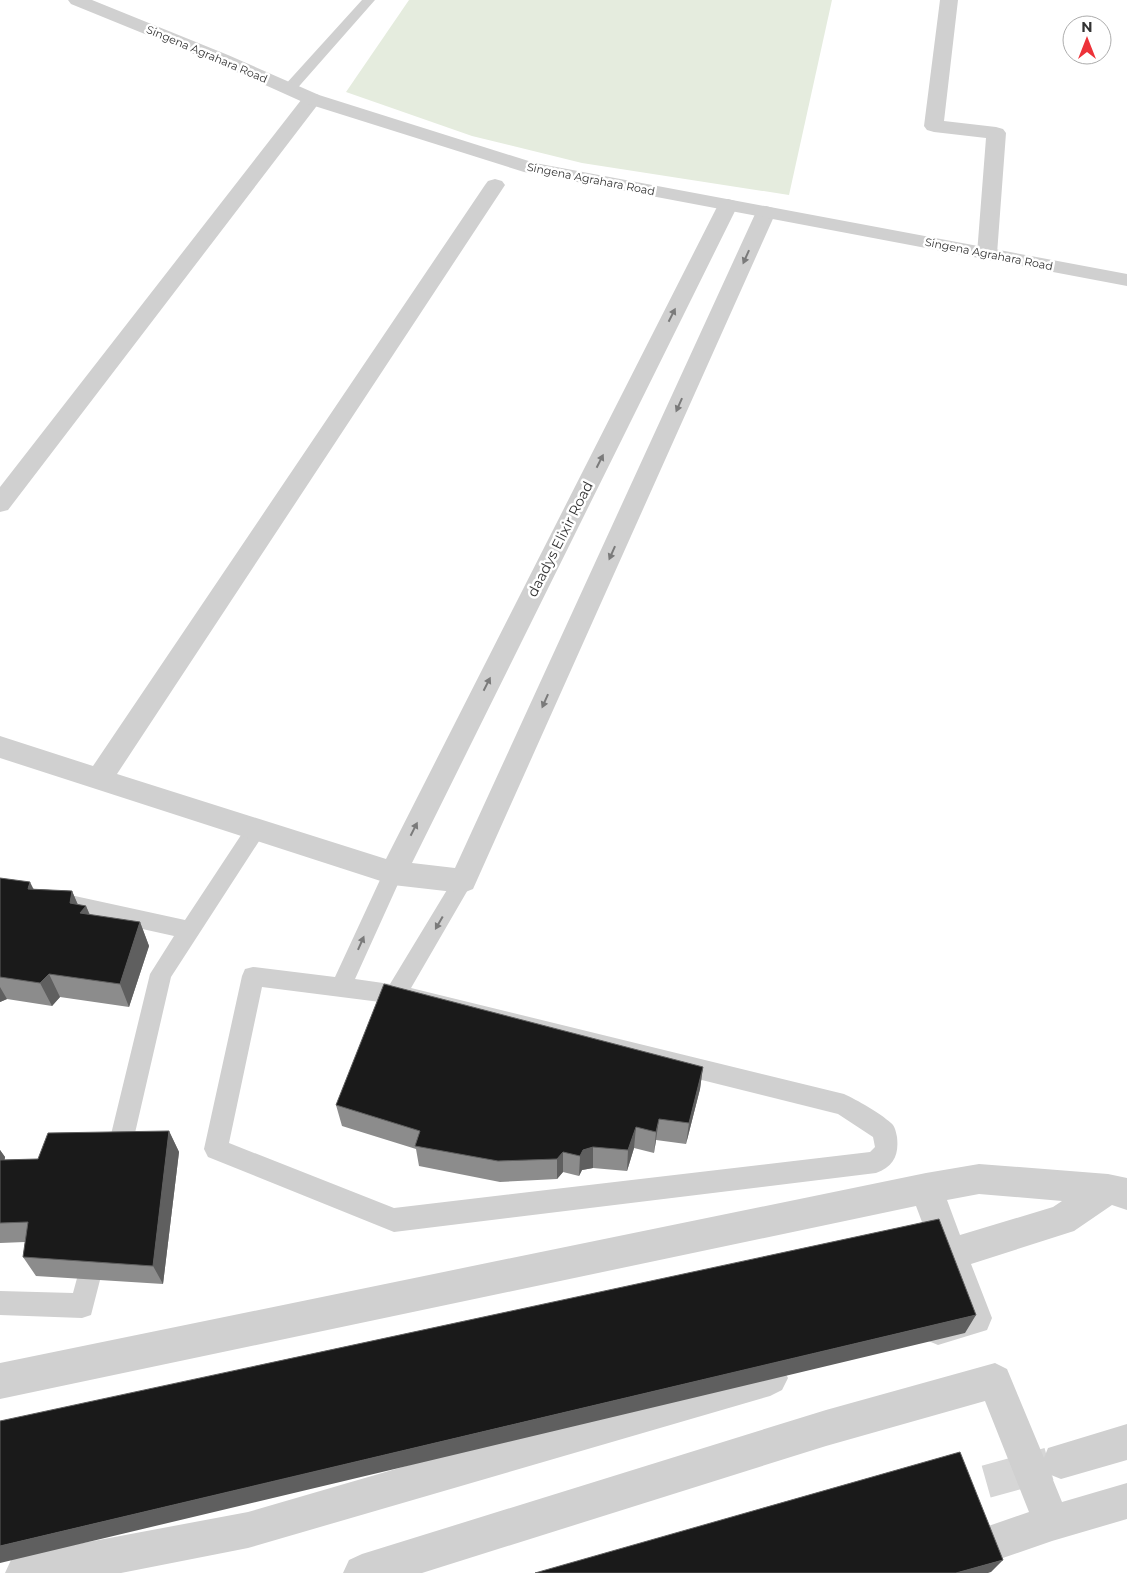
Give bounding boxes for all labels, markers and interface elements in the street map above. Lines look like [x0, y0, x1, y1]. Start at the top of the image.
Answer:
north arrow [1062, 15, 1112, 65]
text: N [1081, 18, 1093, 36]
street label: Singena Agrahara Road [144, 22, 270, 86]
street label: Singena Agrahara Road [526, 160, 656, 198]
street label: Singena Agrahara Road [924, 235, 1054, 273]
one-way arrow [741, 250, 749, 264]
one-way arrow [668, 308, 677, 323]
one-way arrow [674, 398, 682, 412]
one-way arrow [596, 454, 604, 468]
street label: daadys Elixir Road [523, 478, 597, 600]
one-way arrow [607, 546, 615, 560]
one-way arrow [483, 677, 491, 691]
one-way arrow [540, 694, 548, 708]
one-way arrow [410, 822, 419, 837]
one-way arrow [434, 916, 443, 929]
one-way arrow [358, 936, 366, 950]

